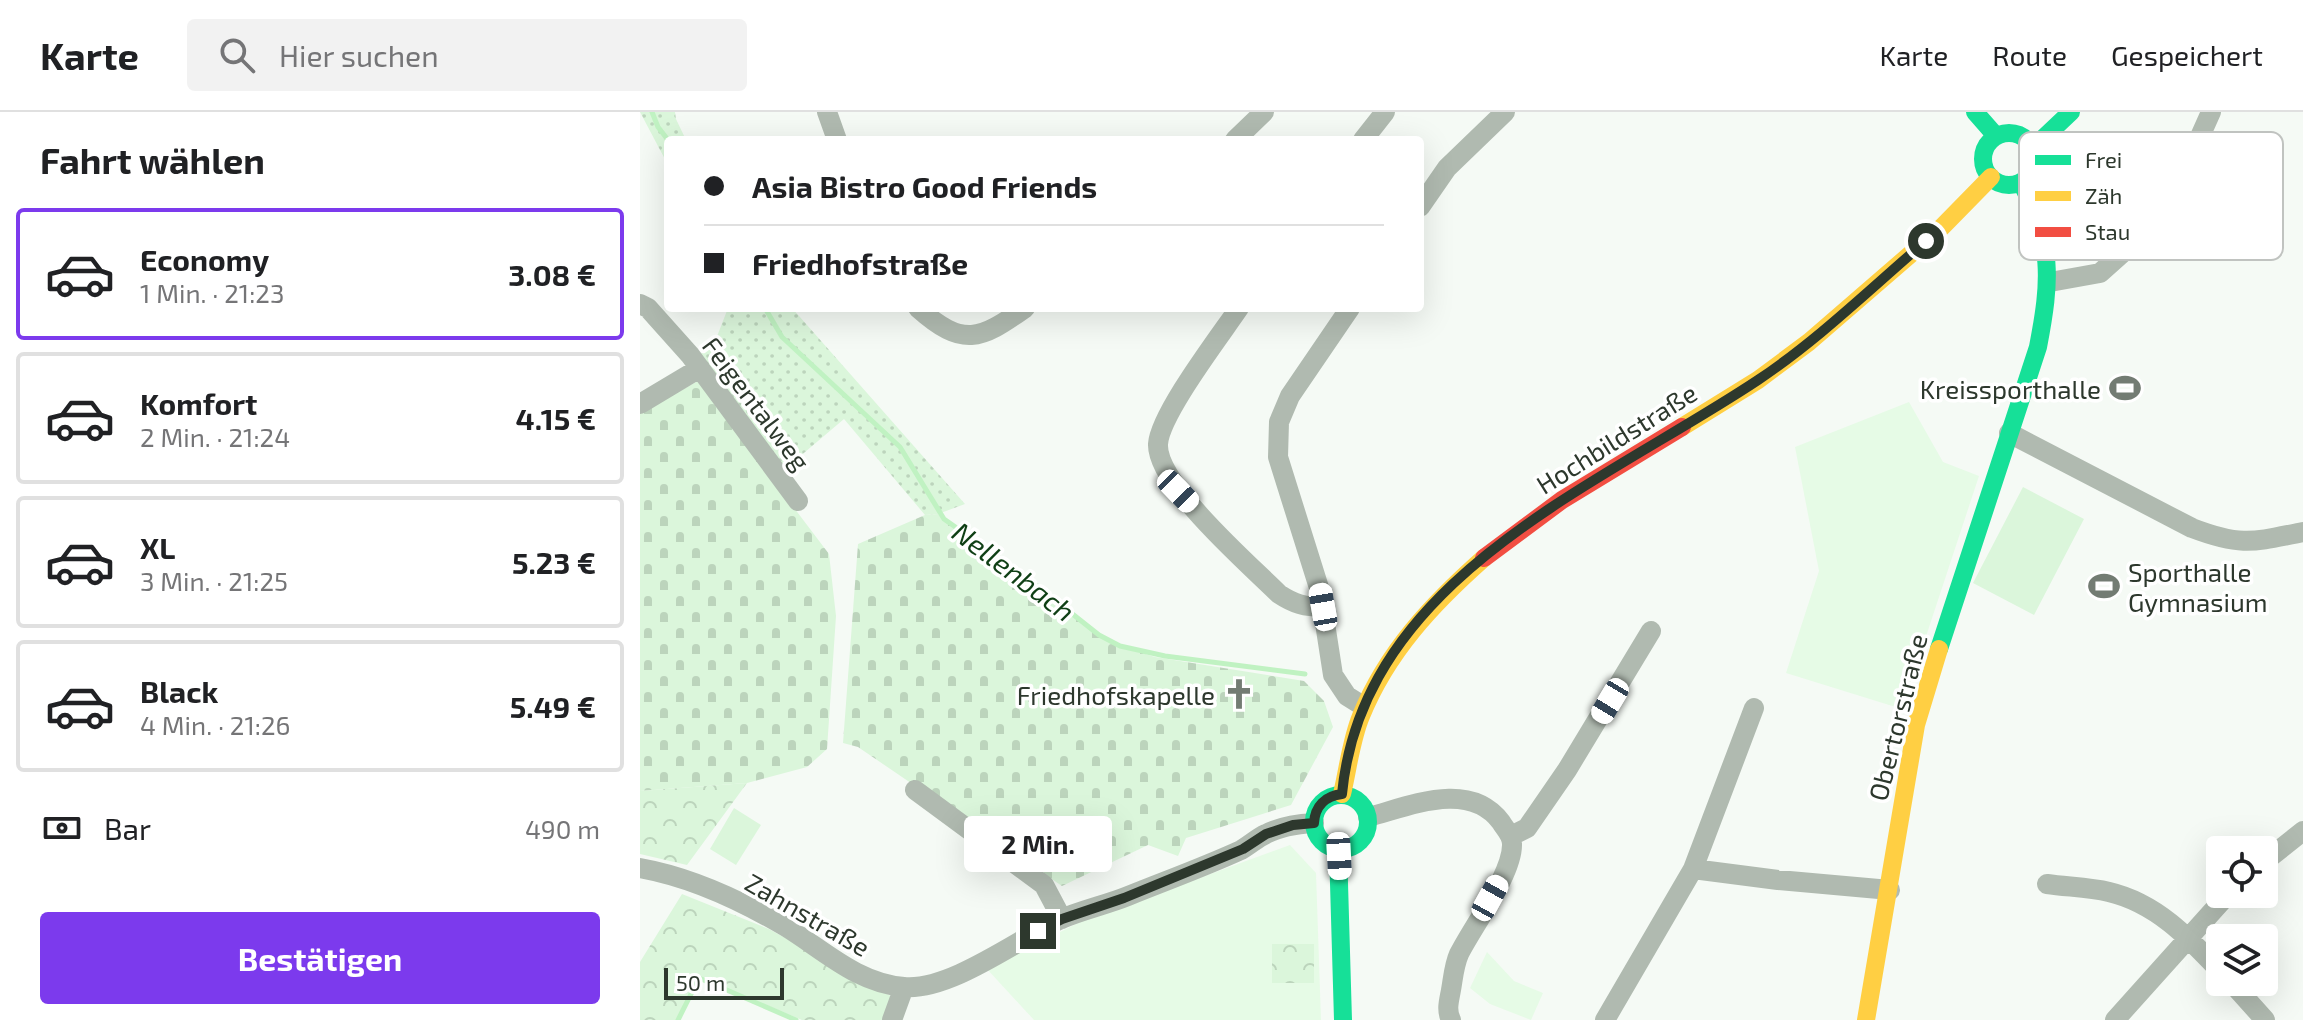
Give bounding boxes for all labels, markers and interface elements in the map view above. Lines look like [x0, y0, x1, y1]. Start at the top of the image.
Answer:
search box [187, 19, 747, 91]
text: Karte [40, 32, 139, 78]
icon: search [215, 33, 259, 77]
text: Hier suchen [279, 37, 439, 73]
text: Karte [1879, 38, 1948, 72]
text: Route [1992, 38, 2067, 72]
text: Gespeichert [2111, 38, 2263, 72]
legend [2019, 132, 2283, 260]
text: Fahrt wählen [40, 138, 265, 181]
text: Frei [2085, 146, 2122, 172]
text: Asia Bistro Good Friends [752, 168, 1097, 204]
text: Zäh [2085, 182, 2122, 208]
text: Stau [2085, 218, 2130, 244]
route start [1908, 223, 1944, 259]
icon: car [44, 238, 116, 310]
text: Economy [140, 241, 269, 277]
text: Friedhofstraße [752, 245, 968, 281]
text: 3.08 € [508, 256, 596, 292]
text: 1 Min. · 21:23 [140, 277, 284, 308]
street label: Feigentalweg [697, 330, 817, 476]
sports icon: Kreissporthalle [2108, 371, 2142, 405]
place label: Kreissporthalle [1920, 373, 2101, 404]
street label: Hochbildstraße [1530, 376, 1702, 500]
icon: car [44, 382, 116, 454]
text: Komfort [140, 385, 257, 421]
text: 4.15 € [516, 400, 596, 436]
text: 2 Min. · 21:24 [140, 421, 290, 452]
car [1153, 465, 1203, 517]
water label: Nellenbach [946, 514, 1082, 628]
icon: car [44, 526, 116, 598]
text: XL [140, 529, 175, 565]
text: 5.23 € [512, 544, 596, 580]
place label: Sporthalle Gymnasium [2128, 556, 2268, 617]
text: 3 Min. · 21:25 [140, 565, 288, 596]
sports icon: Sporthalle Gymnasium [2087, 569, 2121, 603]
car [1307, 581, 1339, 633]
street label: Obertorstraße [1861, 630, 1933, 804]
icon: car [44, 670, 116, 742]
text: Black [140, 673, 218, 709]
car [1587, 674, 1633, 728]
church icon: Friedhofskapelle [1222, 677, 1256, 711]
place label: Friedhofskapelle [1017, 679, 1215, 710]
text: 5.49 € [510, 688, 596, 724]
text: 4 Min. · 21:26 [140, 709, 290, 740]
icon: cash [40, 806, 84, 850]
text: Bar [104, 810, 151, 846]
text: 490 m [525, 813, 600, 844]
callout: 2 Min. [964, 815, 1112, 871]
text: 2 Min. [1001, 828, 1075, 859]
car [1326, 831, 1352, 881]
map controls [2206, 836, 2278, 996]
button: locate [2206, 836, 2278, 908]
street label: Zahnstraße [740, 866, 876, 962]
car [1468, 871, 1512, 925]
button: Bestätigen [40, 912, 600, 1004]
route end [1020, 913, 1056, 949]
button: layers [2206, 924, 2278, 996]
scale bar [664, 964, 784, 1000]
text: 50 m [676, 969, 725, 995]

